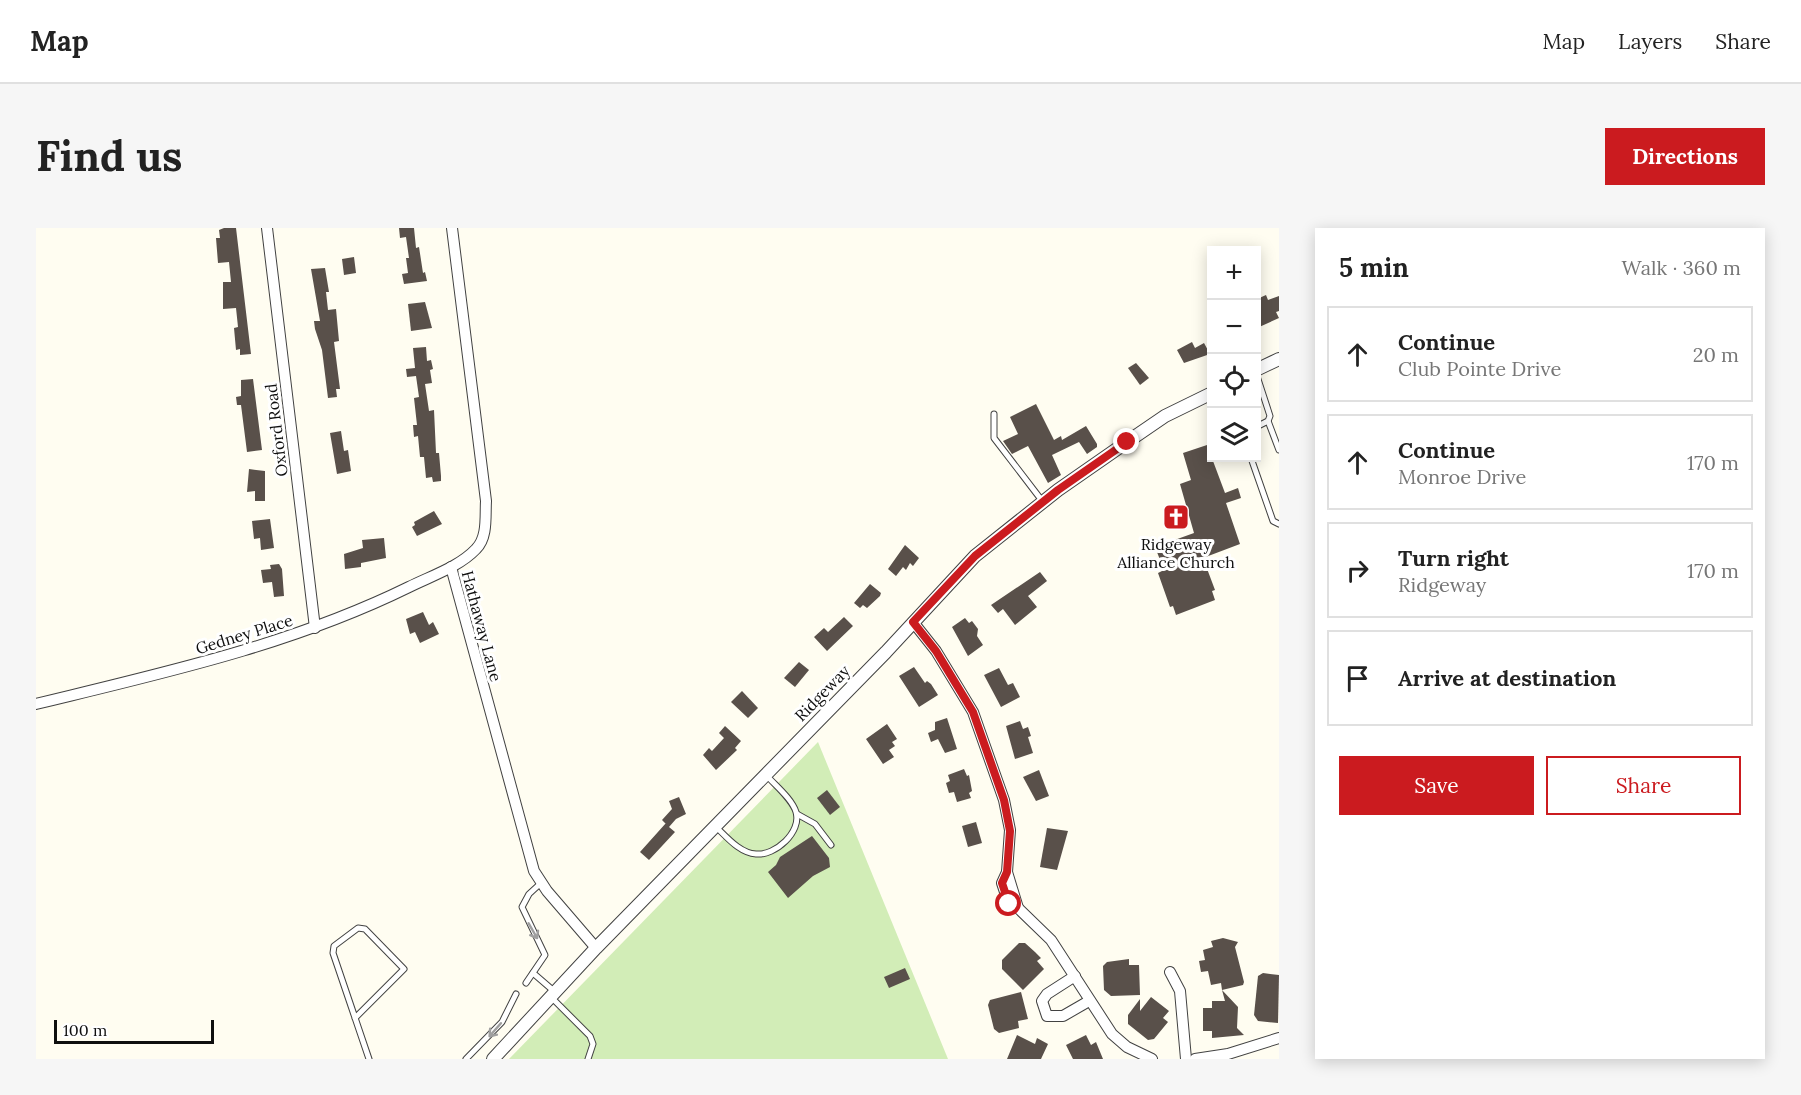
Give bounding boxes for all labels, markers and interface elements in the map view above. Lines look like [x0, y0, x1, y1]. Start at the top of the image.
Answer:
text: Map [30, 23, 89, 59]
text: Map [1542, 28, 1585, 55]
text: Layers [1618, 28, 1682, 55]
text: Share [1715, 28, 1771, 55]
button: Directions [1605, 128, 1765, 185]
text: Find us [36, 129, 182, 183]
map controls [1207, 246, 1261, 462]
button: + [1207, 246, 1261, 300]
text: 5 min [1339, 251, 1409, 284]
text: Walk · 360 m [1622, 255, 1741, 280]
button: − [1207, 300, 1261, 354]
text: Continue [1398, 328, 1495, 356]
icon: ahead [1341, 338, 1374, 371]
text: 20 m [1693, 342, 1739, 367]
button: locate [1207, 354, 1261, 408]
text: Club Pointe Drive [1398, 356, 1561, 381]
street label: Oxford Road [260, 382, 292, 478]
button: layers [1207, 408, 1261, 462]
route end [1113, 428, 1139, 454]
text: Continue [1398, 436, 1495, 464]
icon: ahead [1341, 446, 1374, 479]
text: 170 m [1687, 450, 1739, 475]
text: Monroe Drive [1398, 464, 1526, 489]
church icon: Ridgeway Alliance Church [1161, 502, 1191, 532]
place label: Ridgeway Alliance Church [1116, 534, 1235, 572]
text: Turn right [1398, 544, 1509, 572]
icon: right [1341, 554, 1374, 587]
text: 170 m [1687, 558, 1739, 583]
street label: Hathaway Lane [458, 568, 506, 684]
text: Ridgeway [1398, 572, 1486, 597]
street label: Gedney Place [193, 610, 295, 658]
street label: Ridgeway [790, 660, 854, 725]
icon: arrive [1341, 662, 1374, 695]
text: Arrive at destination [1398, 664, 1616, 692]
button: Save [1339, 756, 1534, 815]
button: Share [1546, 756, 1741, 815]
route start [995, 890, 1021, 916]
one-way arrow [527, 922, 539, 939]
scale bar [54, 1017, 214, 1044]
text: 100 m [63, 1020, 107, 1040]
one-way arrow [488, 1022, 502, 1037]

